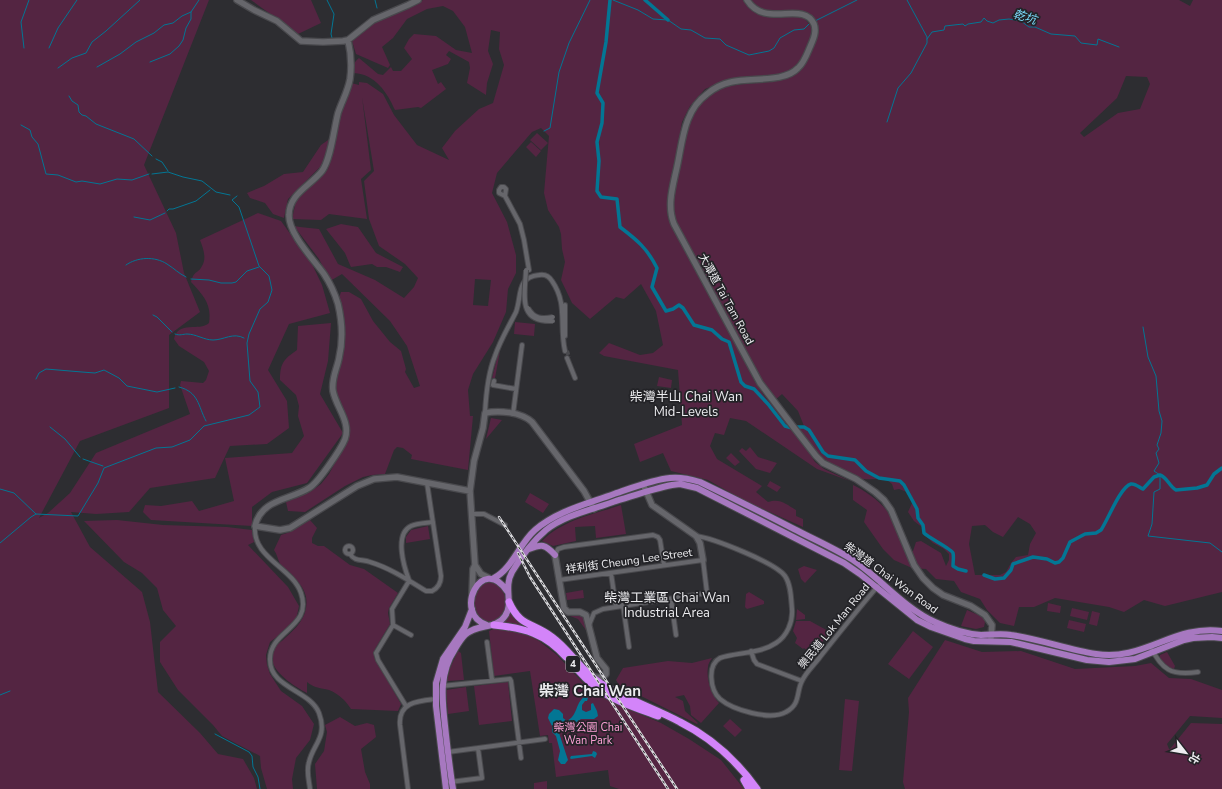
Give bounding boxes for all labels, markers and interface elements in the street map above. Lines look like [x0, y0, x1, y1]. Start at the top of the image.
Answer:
water label: 乾坑 [1011, 6, 1041, 29]
street label: 大潭道 Tai Tam Road [695, 251, 757, 347]
district label: 柴灣半山 Chai Wan Mid-Levels [630, 388, 742, 421]
street label: 柴灣道 Chai Wan Road [841, 539, 941, 617]
street label: 祥利街 Cheung Lee Street [565, 545, 693, 577]
street label: 樂民道 Lok Man Road [795, 580, 873, 672]
district label: 柴灣工業區 Chai Wan Industrial Area [604, 589, 730, 622]
road number: 4 [566, 656, 580, 672]
district label: 柴灣 Chai Wan [539, 681, 641, 701]
park label: 柴灣公園 Chai Wan Park [554, 720, 622, 748]
north arrow [1166, 733, 1206, 773]
text: 北 [1185, 749, 1203, 766]

